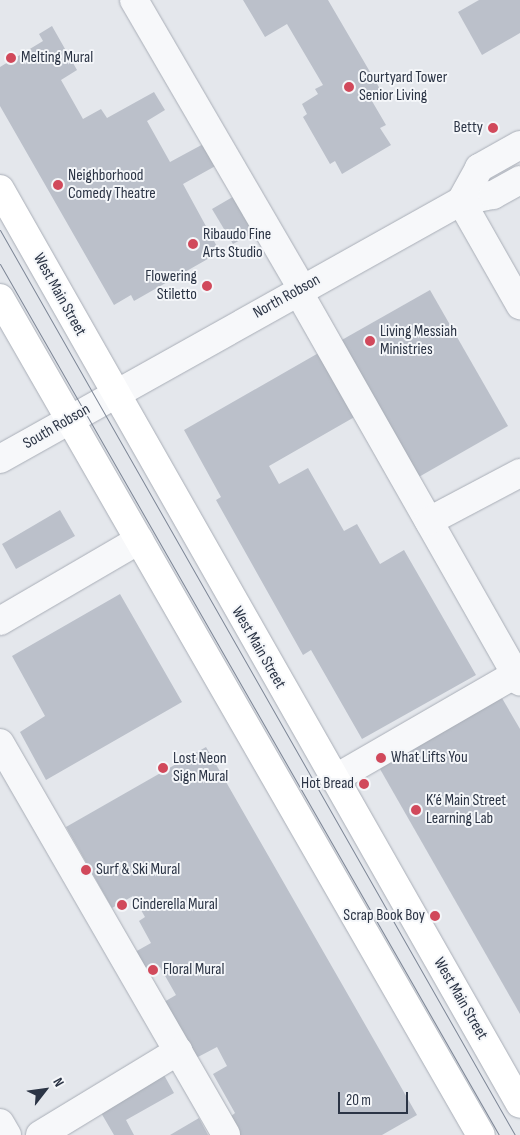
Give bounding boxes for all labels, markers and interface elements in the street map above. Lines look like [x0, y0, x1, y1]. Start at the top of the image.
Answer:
place label: Melting Mural [21, 48, 93, 68]
marker: Melting Mural [5, 52, 17, 64]
place label: Courtyard Tower Senior Living [359, 68, 447, 106]
marker: Courtyard Tower Senior Living [343, 81, 355, 93]
place label: Betty [454, 118, 483, 138]
marker: Betty [487, 122, 499, 134]
place label: Neighborhood Comedy Theatre [68, 166, 156, 204]
marker: Neighborhood Comedy Theatre [52, 179, 64, 191]
place label: Ribaudo Fine Arts Studio [203, 225, 271, 263]
marker: Ribaudo Fine Arts Studio [187, 238, 199, 250]
street label: West Main Street [28, 250, 90, 340]
place label: Flowering Stiletto [145, 267, 197, 305]
street label: North Robson [250, 271, 324, 323]
marker: Flowering Stiletto [201, 280, 213, 292]
place label: Living Messiah Ministries [380, 322, 457, 360]
marker: Living Messiah Ministries [364, 335, 376, 347]
street label: South Robson [20, 400, 94, 454]
street label: West Main Street [227, 604, 289, 692]
place label: What Lifts You [391, 748, 468, 768]
place label: Lost Neon Sign Mural [173, 749, 228, 787]
marker: What Lifts You [375, 752, 387, 764]
marker: Lost Neon Sign Mural [157, 762, 169, 774]
place label: Hot Bread [301, 774, 354, 794]
marker: Hot Bread [358, 778, 370, 790]
place label: K’é Main Street Learning Lab [426, 791, 506, 829]
marker: K’é Main Street Learning Lab [410, 804, 422, 816]
place label: Surf & Ski Mural [96, 860, 180, 880]
marker: Surf & Ski Mural [80, 864, 92, 876]
place label: Cinderella Mural [132, 895, 218, 915]
marker: Cinderella Mural [116, 899, 128, 911]
place label: Scrap Book Boy [343, 906, 425, 926]
marker: Scrap Book Boy [429, 910, 441, 922]
street label: West Main Street [429, 955, 491, 1043]
place label: Floral Mural [163, 960, 224, 980]
marker: Floral Mural [147, 964, 159, 976]
north arrow [20, 1065, 70, 1115]
text: N [49, 1075, 68, 1090]
scale bar [340, 1082, 410, 1114]
text: 20 m [346, 1091, 371, 1110]

